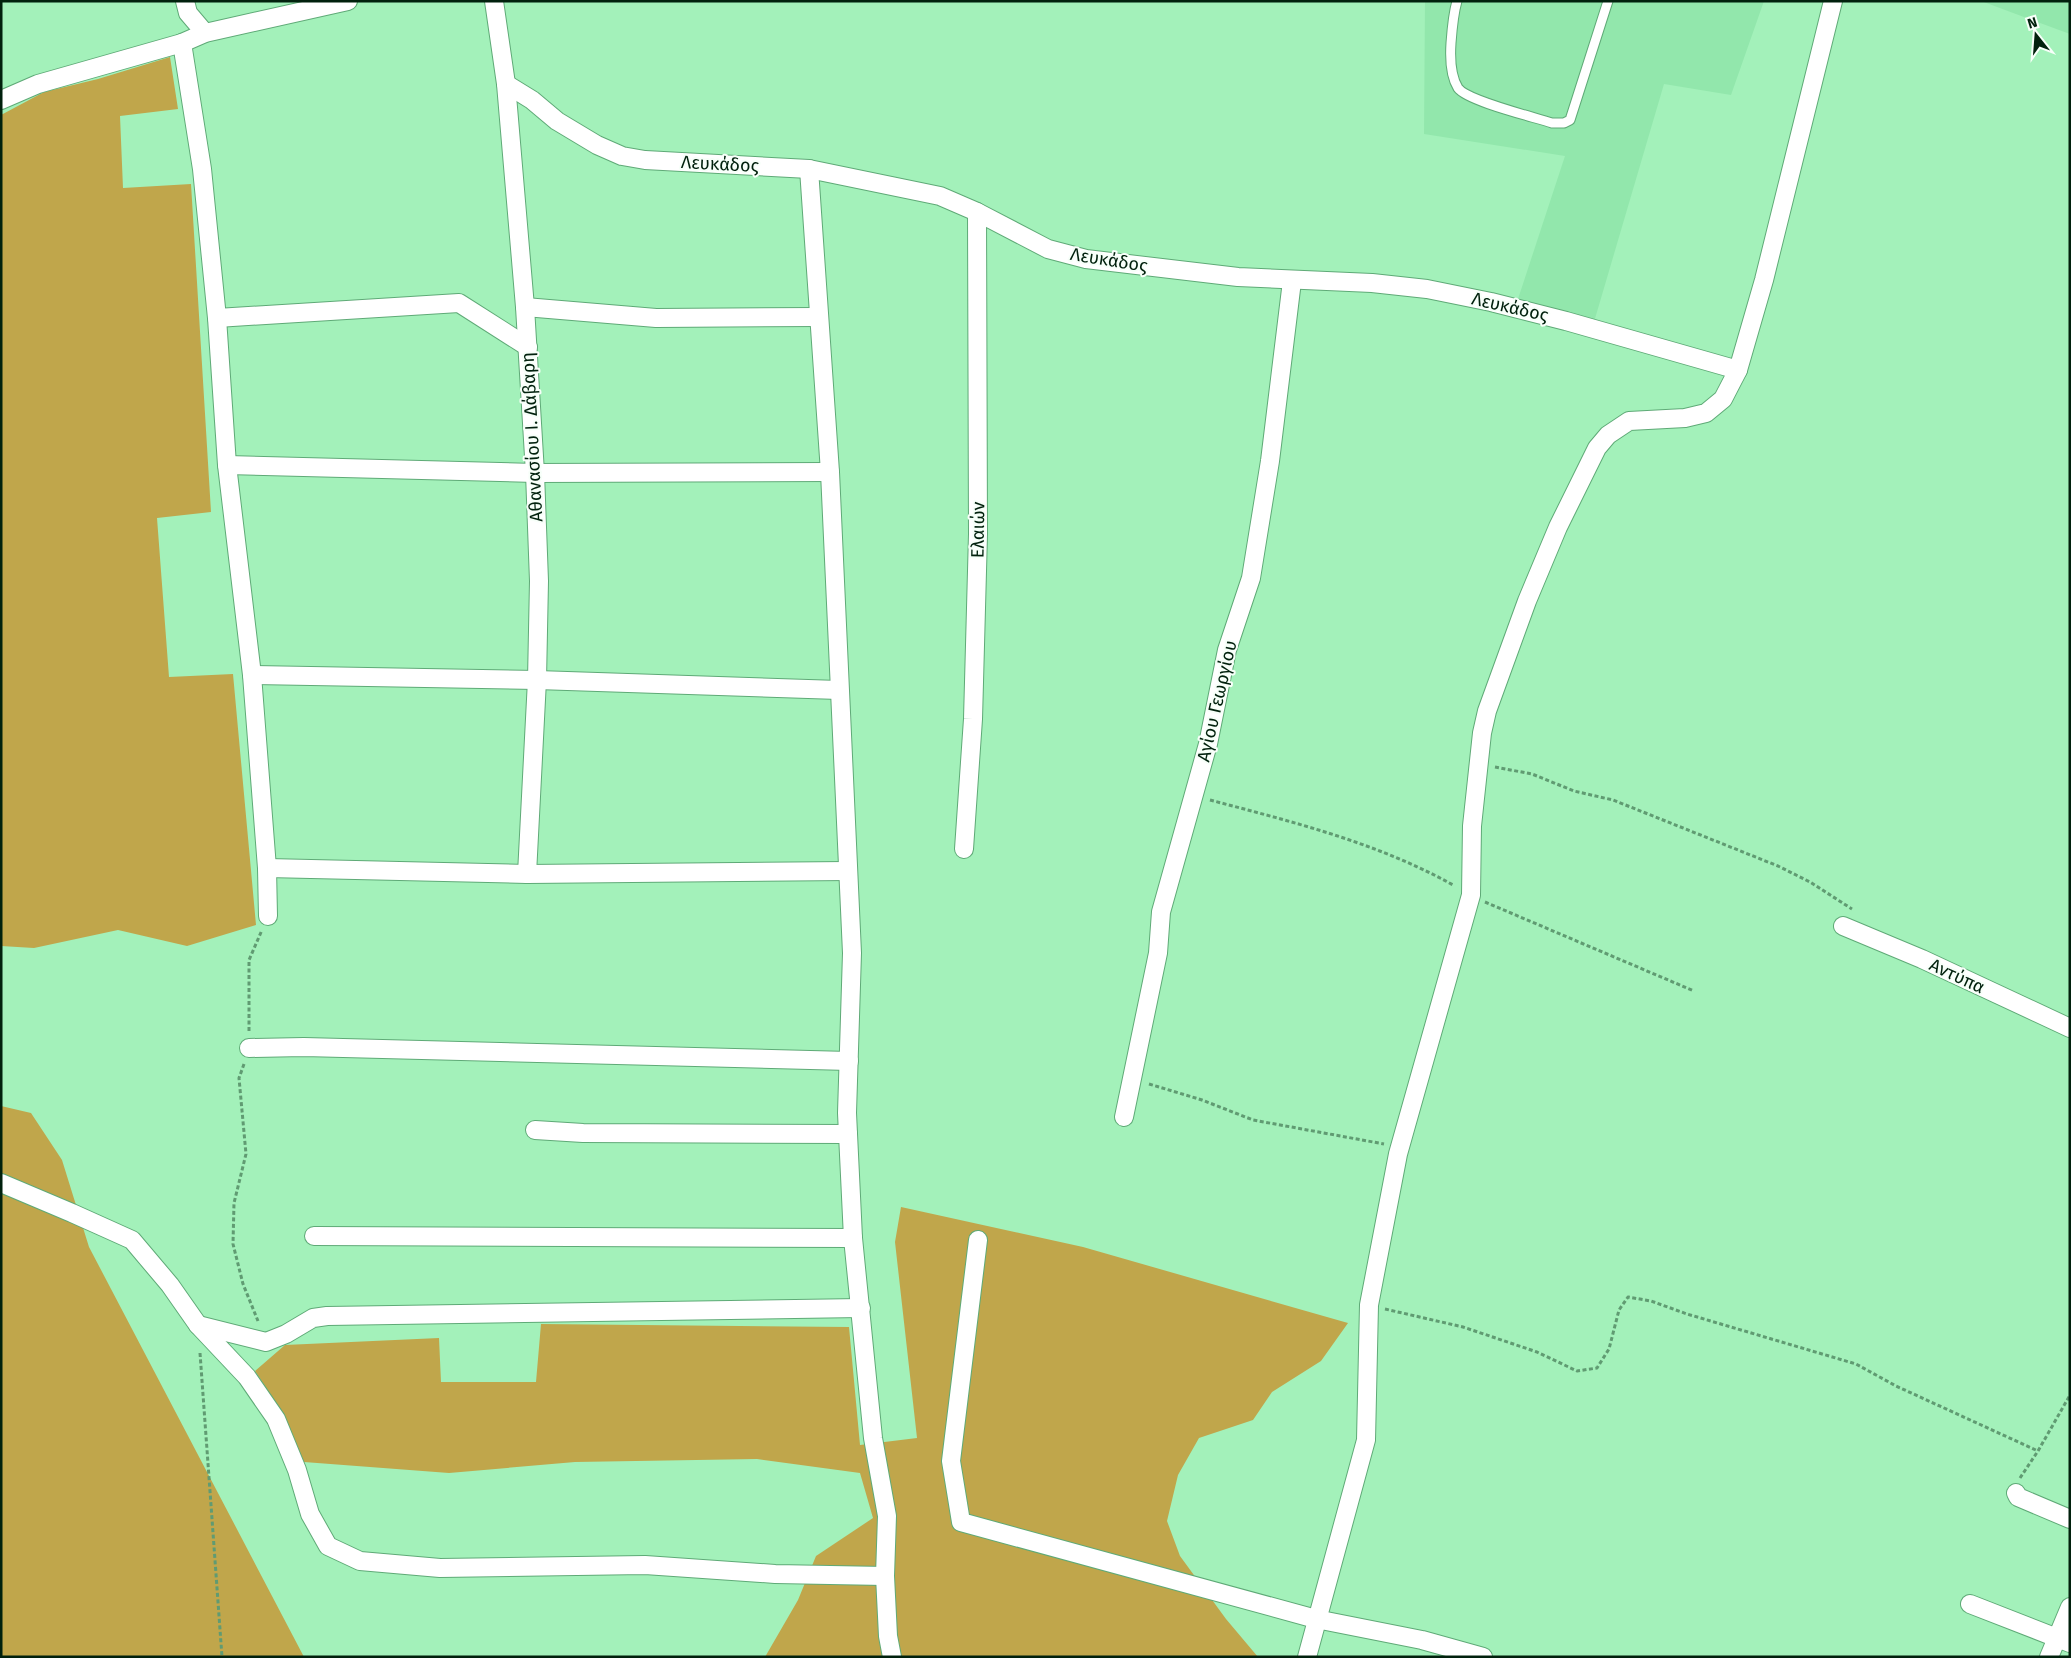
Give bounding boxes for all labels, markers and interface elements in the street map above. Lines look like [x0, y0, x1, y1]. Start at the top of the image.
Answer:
north arrow [2011, 10, 2061, 60]
text: N [2025, 14, 2039, 33]
street label: Λευκάδος [680, 151, 760, 177]
street label: Λευκάδος [1069, 243, 1150, 277]
street label: Λευκάδος [1470, 288, 1551, 327]
street label: Αθανασίου Ι. Δάβαρη [517, 352, 547, 522]
street label: Ελαιών [967, 501, 989, 558]
street label: Αγίου Γεωργίου [1192, 638, 1242, 764]
street label: Αντύπα [1926, 954, 1988, 998]

